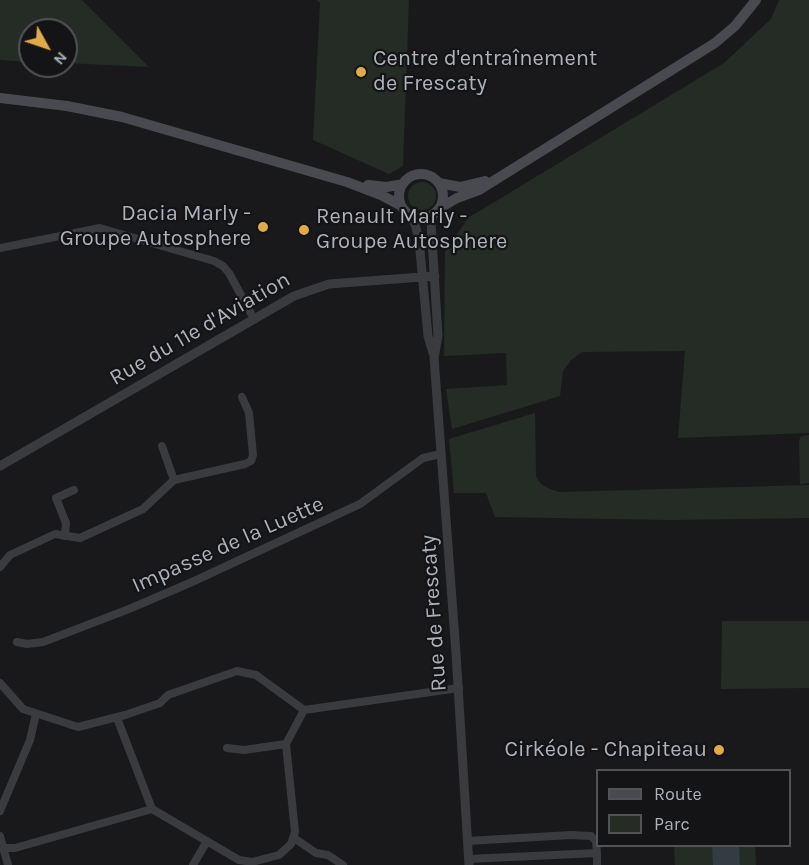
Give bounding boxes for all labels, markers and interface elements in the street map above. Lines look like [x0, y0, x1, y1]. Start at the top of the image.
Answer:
north arrow [18, 18, 78, 78]
place label: Centre d'entraînement de Frescaty [373, 46, 597, 98]
text: N [50, 48, 72, 69]
marker: Centre d'entraînement de Frescaty [354, 65, 368, 79]
place label: Dacia Marly - Groupe Autosphere [60, 201, 251, 252]
place label: Renault Marly - Groupe Autosphere [316, 204, 507, 255]
marker: Dacia Marly - Groupe Autosphere [256, 220, 270, 234]
marker: Renault Marly - Groupe Autosphere [297, 223, 311, 237]
street label: Rue du 11e d'Aviation [105, 267, 295, 391]
street label: Impasse de la Luette [128, 491, 328, 599]
street label: Rue de Frescaty [415, 534, 453, 692]
place label: Cirkéole - Chapiteau [504, 737, 707, 763]
marker: Cirkéole - Chapiteau [712, 743, 726, 757]
legend [596, 769, 791, 847]
text: Route [654, 783, 702, 805]
text: Parc [654, 813, 690, 835]

